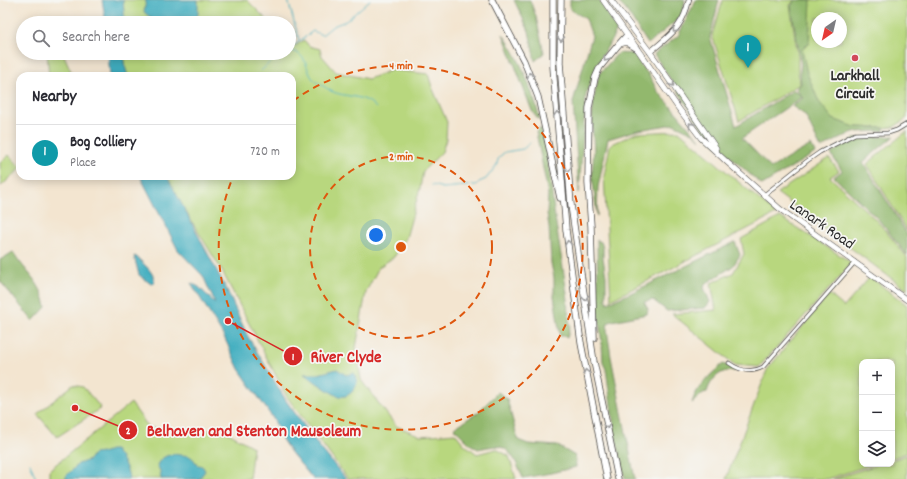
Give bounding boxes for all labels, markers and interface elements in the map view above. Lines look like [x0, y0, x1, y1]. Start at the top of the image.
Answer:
north arrow [811, 12, 847, 48]
search box [16, 16, 296, 60]
one-way arrow [672, 25, 679, 33]
icon: search [30, 27, 52, 49]
text: Search here [62, 27, 130, 49]
pin: 1 [735, 35, 761, 68]
one-way arrow [557, 36, 565, 42]
marker: Larkhall Circuit [850, 53, 860, 63]
one-way arrow [604, 55, 611, 62]
text: 4 min [389, 58, 413, 75]
place label: Larkhall Circuit [831, 65, 880, 106]
one-way arrow [526, 72, 534, 79]
one-way arrow [667, 80, 674, 87]
text: Nearby [32, 86, 76, 110]
one-way arrow [553, 111, 562, 117]
one-way arrow [689, 122, 696, 129]
text: Bog Colliery [70, 132, 136, 154]
text: 1 [44, 143, 46, 162]
text: 720 m [250, 143, 280, 162]
text: 2 min [389, 149, 413, 166]
text: Place [70, 154, 96, 173]
one-way arrow [564, 166, 573, 172]
street label: Lanark Road [784, 194, 859, 256]
your location [366, 225, 386, 245]
centre of rings [394, 240, 408, 254]
one-way arrow [564, 240, 573, 246]
one-way arrow [580, 295, 589, 301]
callout: River Clyde [283, 341, 390, 370]
text: River Clyde [311, 347, 382, 371]
text: 1 [292, 349, 295, 366]
map controls [859, 359, 895, 467]
button: + [859, 359, 895, 395]
one-way arrow [583, 369, 591, 375]
button: − [859, 395, 895, 431]
callout: Belhaven and Stenton Mausoleum [118, 415, 369, 444]
text: Belhaven and Stenton Mausoleum [147, 421, 362, 445]
text: 2 [125, 423, 131, 440]
one-way arrow [602, 423, 610, 429]
button: layers [859, 431, 895, 467]

